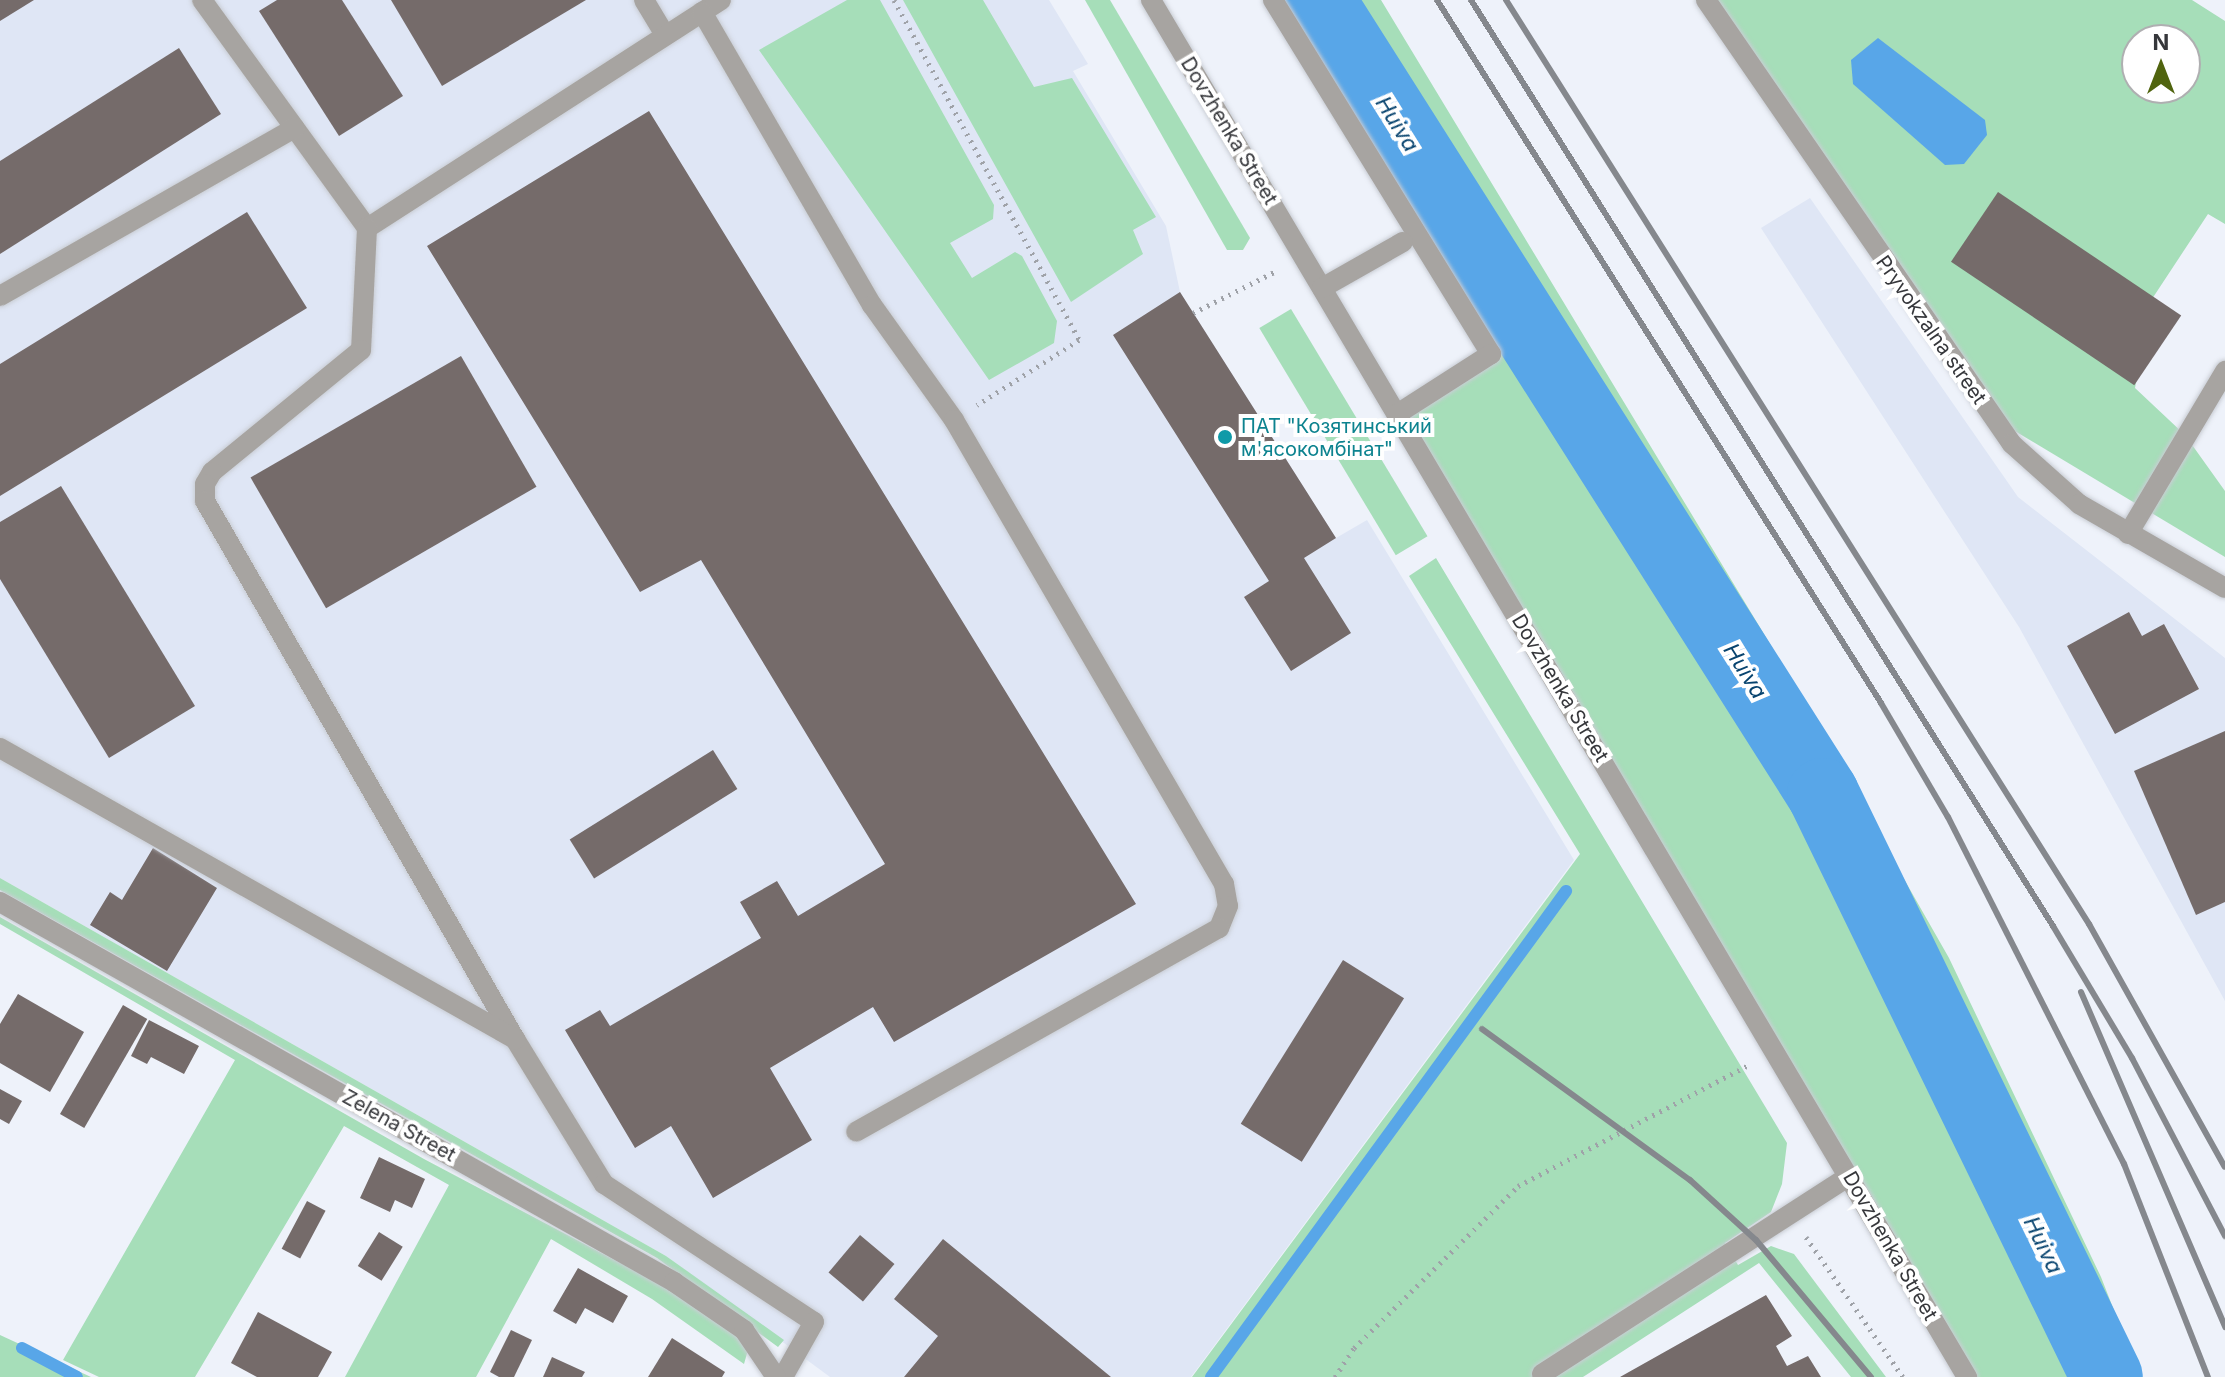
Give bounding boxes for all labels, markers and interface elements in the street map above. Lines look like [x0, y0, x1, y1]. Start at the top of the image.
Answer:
north arrow [2121, 24, 2201, 104]
text: N [2153, 29, 2169, 55]
street label: Dovzhenka Street [1175, 53, 1283, 209]
water label: Huiva [1370, 92, 1424, 156]
street label: Pryvokzalna street [1871, 251, 1991, 409]
place label: ПАТ "Козятинський м'ясокомбінат" [1241, 414, 1432, 461]
marker: ПАТ "Козятинський м'ясокомбінат" [1216, 428, 1234, 446]
street label: Dovzhenka Street [1506, 610, 1614, 766]
water label: Huiva [1718, 639, 1772, 703]
street label: Zelena Street [338, 1085, 460, 1167]
street label: Dovzhenka Street [1838, 1167, 1942, 1325]
water label: Huiva [2018, 1212, 2068, 1278]

